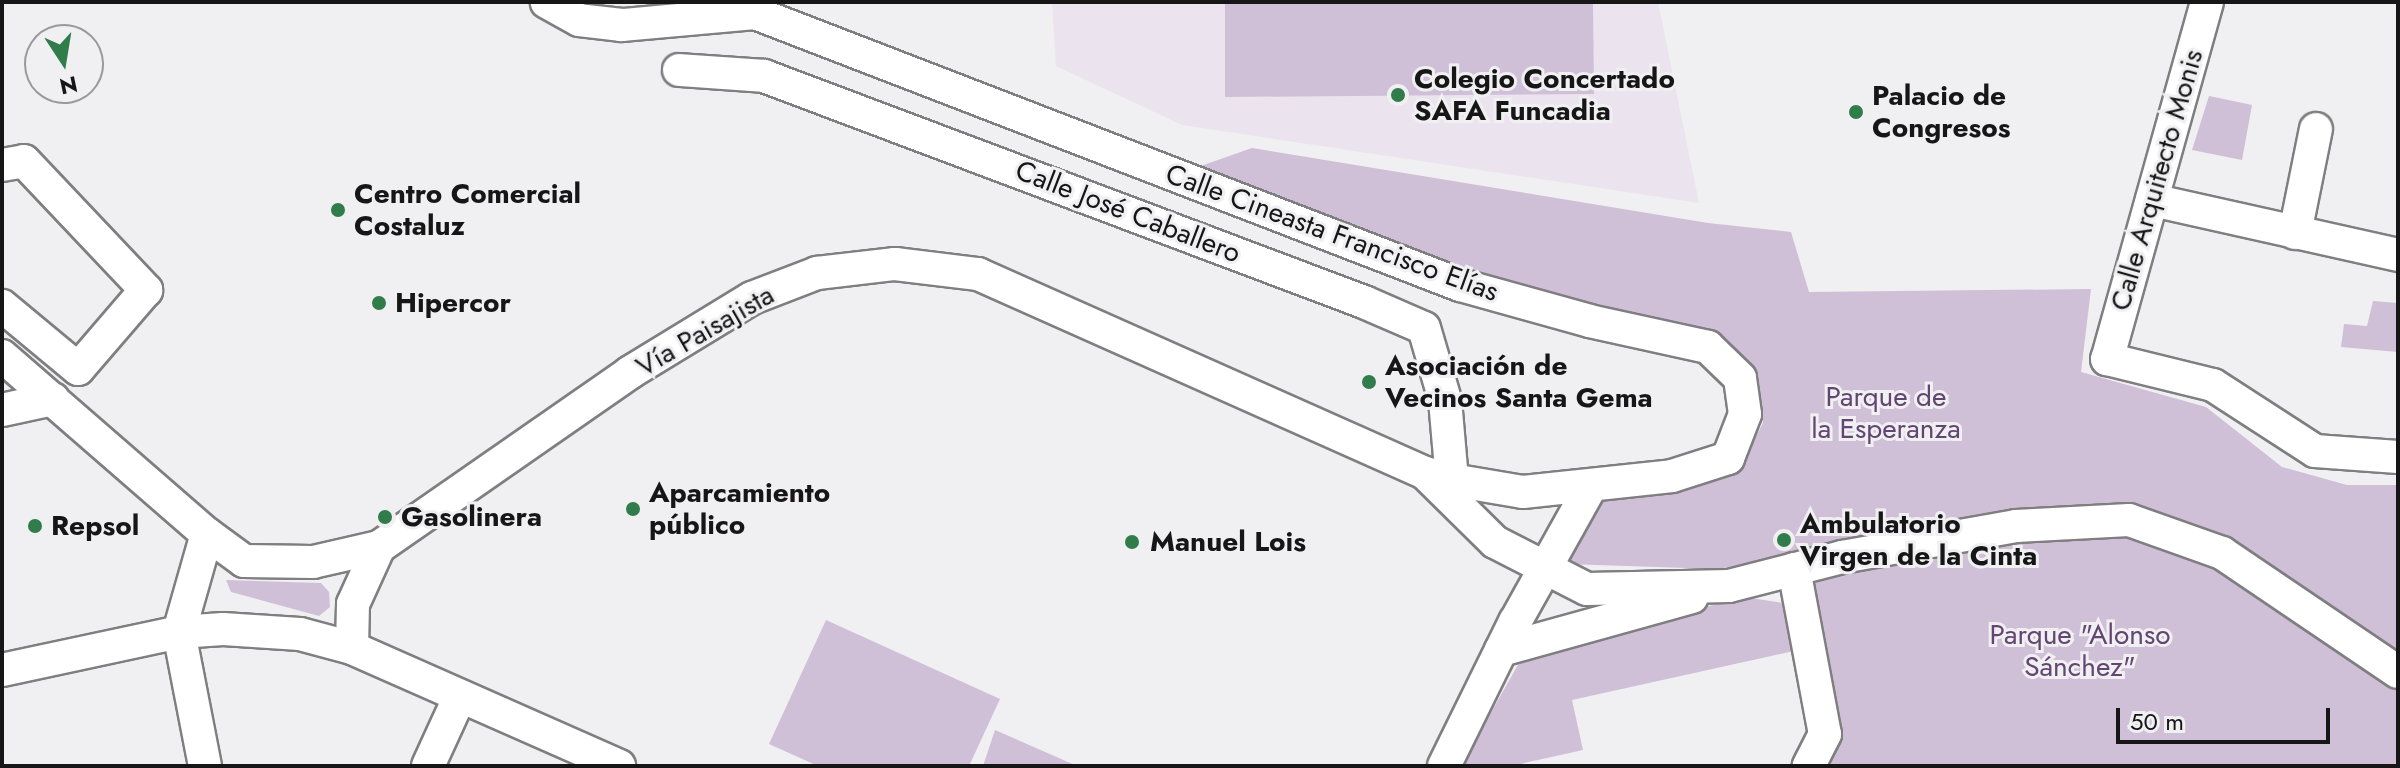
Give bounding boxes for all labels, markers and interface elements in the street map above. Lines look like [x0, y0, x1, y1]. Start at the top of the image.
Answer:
north arrow [24, 24, 104, 104]
street label: Calle Arquitecto Monis [2104, 46, 2210, 314]
place label: Colegio Concertado SAFA Funcadia [1414, 62, 1675, 128]
text: N [57, 68, 80, 103]
place label: Palacio de Congresos [1872, 79, 2011, 145]
marker: Colegio Concertado SAFA Funcadia [1389, 86, 1407, 104]
marker: Palacio de Congresos [1847, 103, 1865, 121]
street label: Calle José Caballero [1011, 154, 1245, 270]
street label: Calle Cineasta Francisco Elías [1161, 157, 1503, 309]
place label: Centro Comercial Costaluz [354, 177, 581, 243]
marker: Centro Comercial Costaluz [329, 201, 347, 219]
street label: Vía Paisajista [630, 278, 780, 384]
place label: Hipercor [395, 286, 511, 320]
marker: Hipercor [370, 294, 388, 312]
place label: Asociación de Vecinos Santa Gema [1385, 349, 1653, 415]
marker: Asociación de Vecinos Santa Gema [1360, 373, 1378, 391]
park label: Parque de la Esperanza [1811, 380, 1961, 446]
place label: Aparcamiento público [649, 476, 830, 542]
place label: Gasolinera [401, 500, 542, 534]
marker: Aparcamiento público [624, 500, 642, 518]
place label: Ambulatorio Virgen de la Cinta [1800, 507, 2037, 573]
marker: Gasolinera [376, 508, 394, 526]
place label: Repsol [51, 509, 139, 543]
marker: Repsol [26, 517, 44, 535]
place label: Manuel Lois [1150, 525, 1306, 559]
marker: Manuel Lois [1121, 531, 1143, 553]
marker: Ambulatorio Virgen de la Cinta [1775, 531, 1793, 549]
park label: Parque "Alonso Sánchez" [1990, 618, 2170, 684]
scale bar [2120, 692, 2334, 742]
text: 50 m [2130, 704, 2184, 739]

